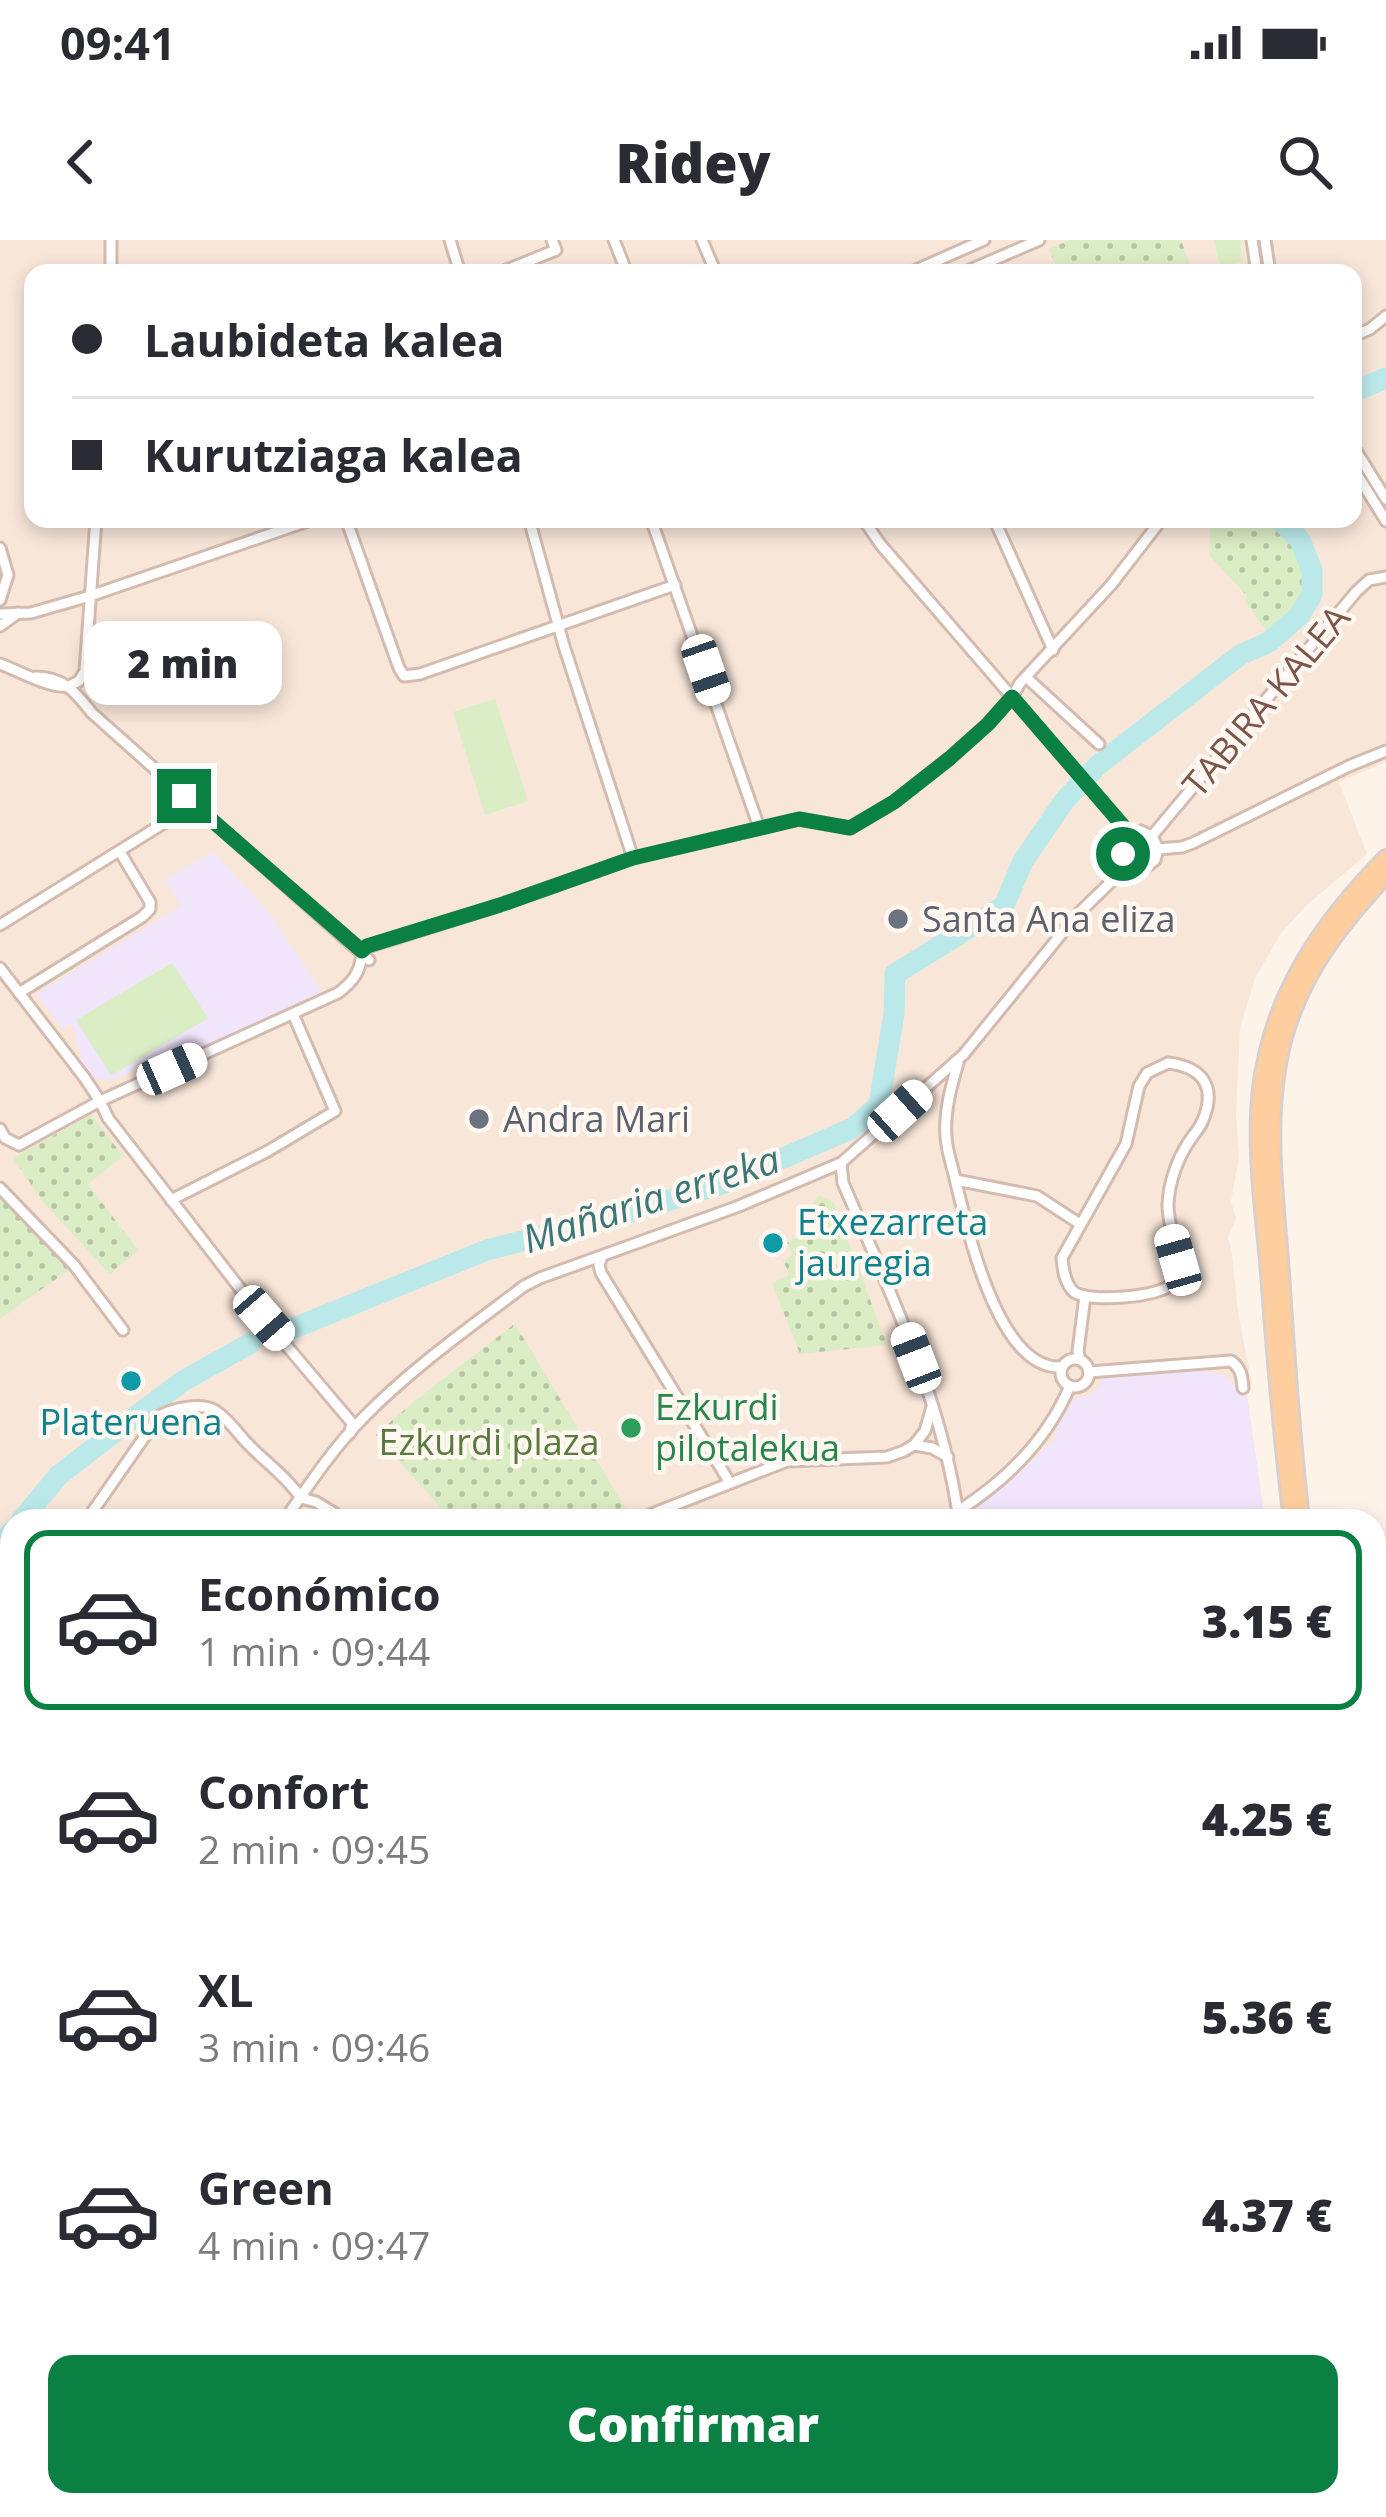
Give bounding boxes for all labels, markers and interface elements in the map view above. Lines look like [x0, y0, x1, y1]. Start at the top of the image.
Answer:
text: 09:41 [60, 12, 176, 73]
text: Ridey [615, 125, 771, 199]
icon: back [48, 129, 114, 195]
icon: search [1272, 129, 1338, 195]
text: Laubideta kalea [144, 309, 504, 370]
text: Kurutziaga kalea [144, 424, 523, 485]
street label: TABIRA KALEA [1171, 594, 1361, 807]
callout: 2 min [85, 622, 283, 706]
car [677, 630, 735, 710]
text: 2 min [128, 636, 238, 689]
route end [157, 769, 211, 823]
route start [1096, 827, 1150, 881]
place label: Santa Ana eliza [922, 894, 1175, 943]
marker: Santa Ana eliza [885, 906, 911, 932]
car [132, 1038, 212, 1100]
car [861, 1074, 939, 1148]
place label: Andra Mari [503, 1094, 690, 1143]
marker: Andra Mari [466, 1106, 492, 1132]
water label: Mañaria erreka [515, 1131, 786, 1264]
place label: Etxezarreta jauregia [795, 1197, 988, 1287]
car [1151, 1220, 1205, 1300]
marker: Etxezarreta jauregia [760, 1230, 786, 1256]
car [227, 1279, 301, 1357]
car [886, 1318, 946, 1398]
marker: Plateruena [118, 1368, 144, 1394]
place label: Ezkurdi pilotalekua [655, 1382, 840, 1472]
place label: Plateruena [40, 1397, 222, 1446]
marker: Ezkurdi pilotalekua [618, 1415, 644, 1441]
park label: Ezkurdi plaza [378, 1417, 600, 1466]
text: Económico [198, 1563, 441, 1624]
icon: car [54, 1566, 162, 1674]
text: 3.15 € [1202, 1590, 1332, 1651]
text: 1 min · 09:44 [198, 1624, 430, 1677]
text: Confort [198, 1761, 369, 1822]
icon: car [54, 1764, 162, 1872]
text: 4.25 € [1202, 1788, 1332, 1849]
text: 2 min · 09:45 [198, 1822, 430, 1875]
text: XL [198, 1959, 253, 2020]
icon: car [54, 1962, 162, 2070]
text: 5.36 € [1202, 1986, 1332, 2047]
text: 3 min · 09:46 [198, 2020, 430, 2073]
text: Green [198, 2157, 334, 2218]
icon: car [54, 2160, 162, 2268]
text: 4.37 € [1202, 2184, 1332, 2245]
text: 4 min · 09:47 [198, 2218, 430, 2271]
button: Confirmar [48, 2355, 1338, 2493]

